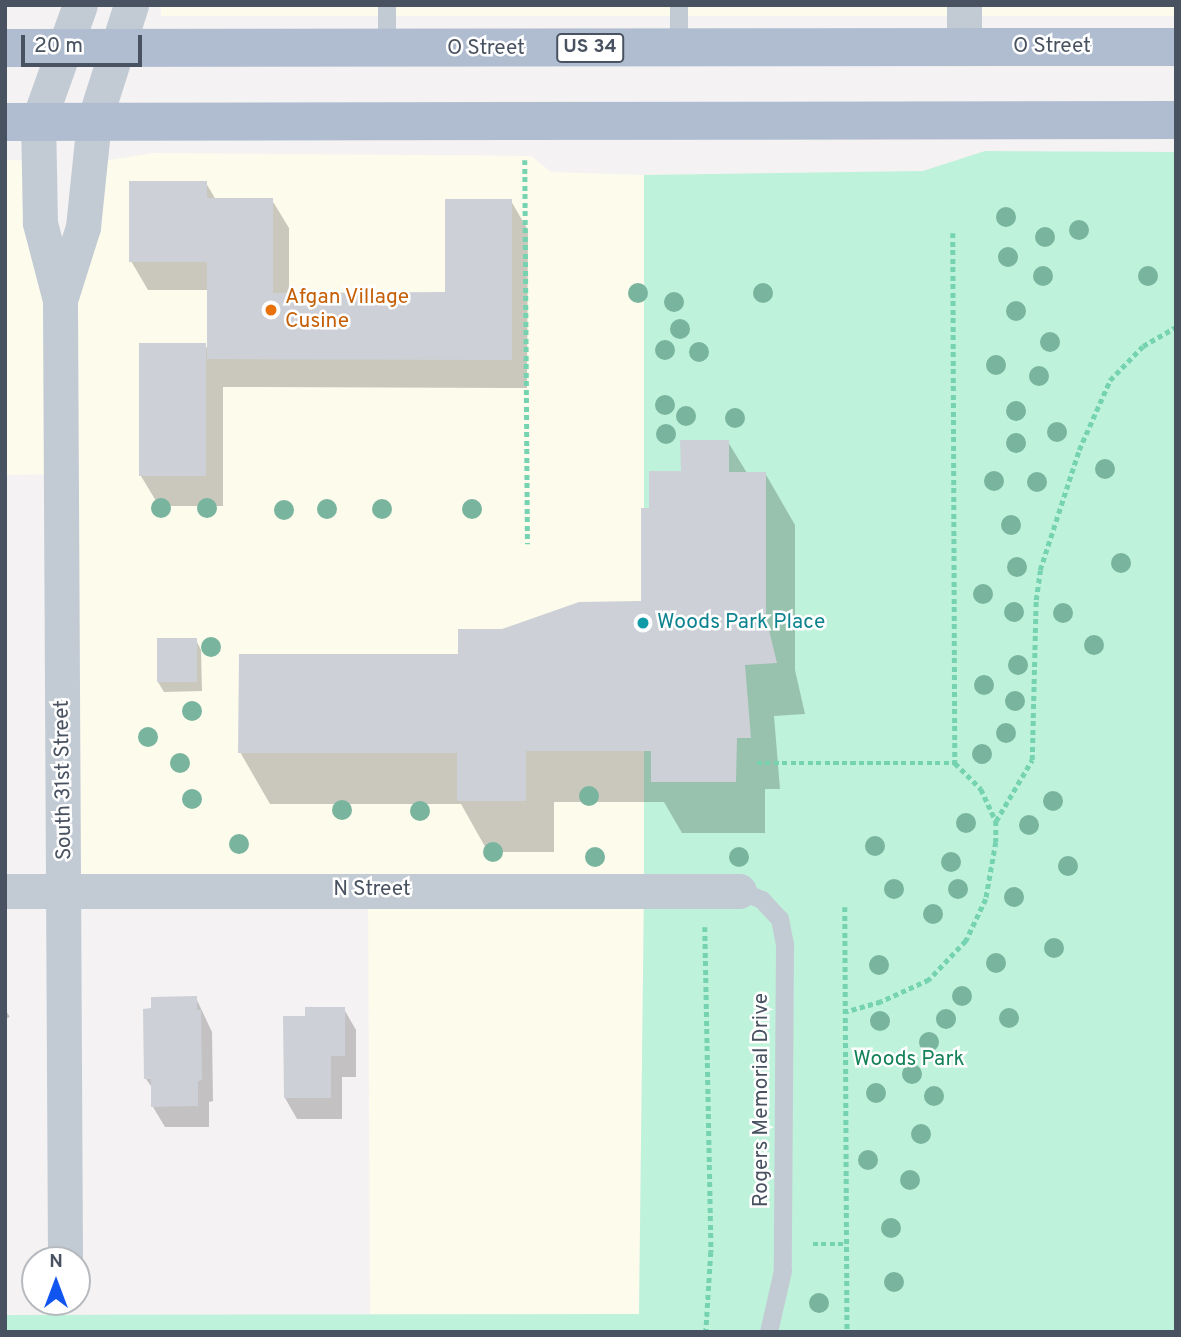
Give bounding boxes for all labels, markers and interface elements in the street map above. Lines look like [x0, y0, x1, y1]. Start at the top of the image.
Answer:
scale bar [24, 21, 145, 65]
road number: US 34 [555, 32, 625, 64]
text: 20 m [34, 33, 83, 60]
street label: O Street [1013, 34, 1091, 60]
street label: O Street [447, 36, 525, 62]
place label: Afgan Village Cusine [285, 285, 410, 335]
marker: Afgan Village Cusine [263, 302, 279, 318]
place label: Woods Park Place [657, 610, 825, 636]
marker: Woods Park Place [635, 615, 651, 631]
street label: South 31st Street [50, 700, 78, 860]
street label: N Street [333, 877, 411, 903]
street label: Rogers Memorial Drive [749, 993, 775, 1207]
park label: Woods Park [853, 1047, 965, 1073]
north arrow [21, 1246, 91, 1316]
text: N [49, 1250, 63, 1274]

